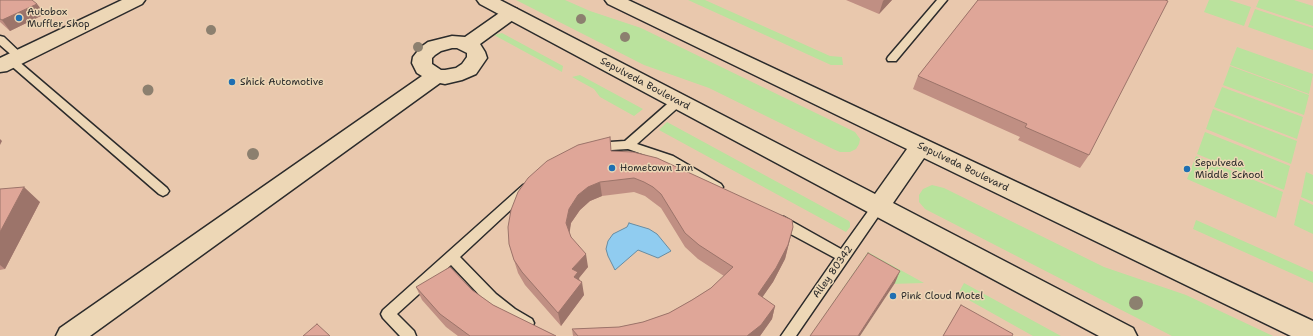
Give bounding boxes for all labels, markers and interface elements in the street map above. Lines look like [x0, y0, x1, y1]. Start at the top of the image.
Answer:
place label: Autobox Muffler Shop [27, 6, 90, 30]
marker: Autobox Muffler Shop [14, 13, 24, 23]
street label: Sepulveda Boulevard [598, 55, 692, 113]
place label: Shick Automotive [240, 76, 324, 88]
marker: Shick Automotive [227, 77, 237, 87]
street label: Sepulveda Boulevard [915, 140, 1011, 194]
place label: Sepulveda Middle School [1195, 157, 1263, 180]
place label: Hometown Inn [620, 162, 693, 174]
marker: Hometown Inn [607, 163, 617, 173]
marker: Sepulveda Middle School [1182, 164, 1192, 174]
street label: Alley 80342 [811, 244, 855, 300]
place label: Pink Cloud Motel [901, 290, 983, 302]
marker: Pink Cloud Motel [888, 291, 898, 301]

